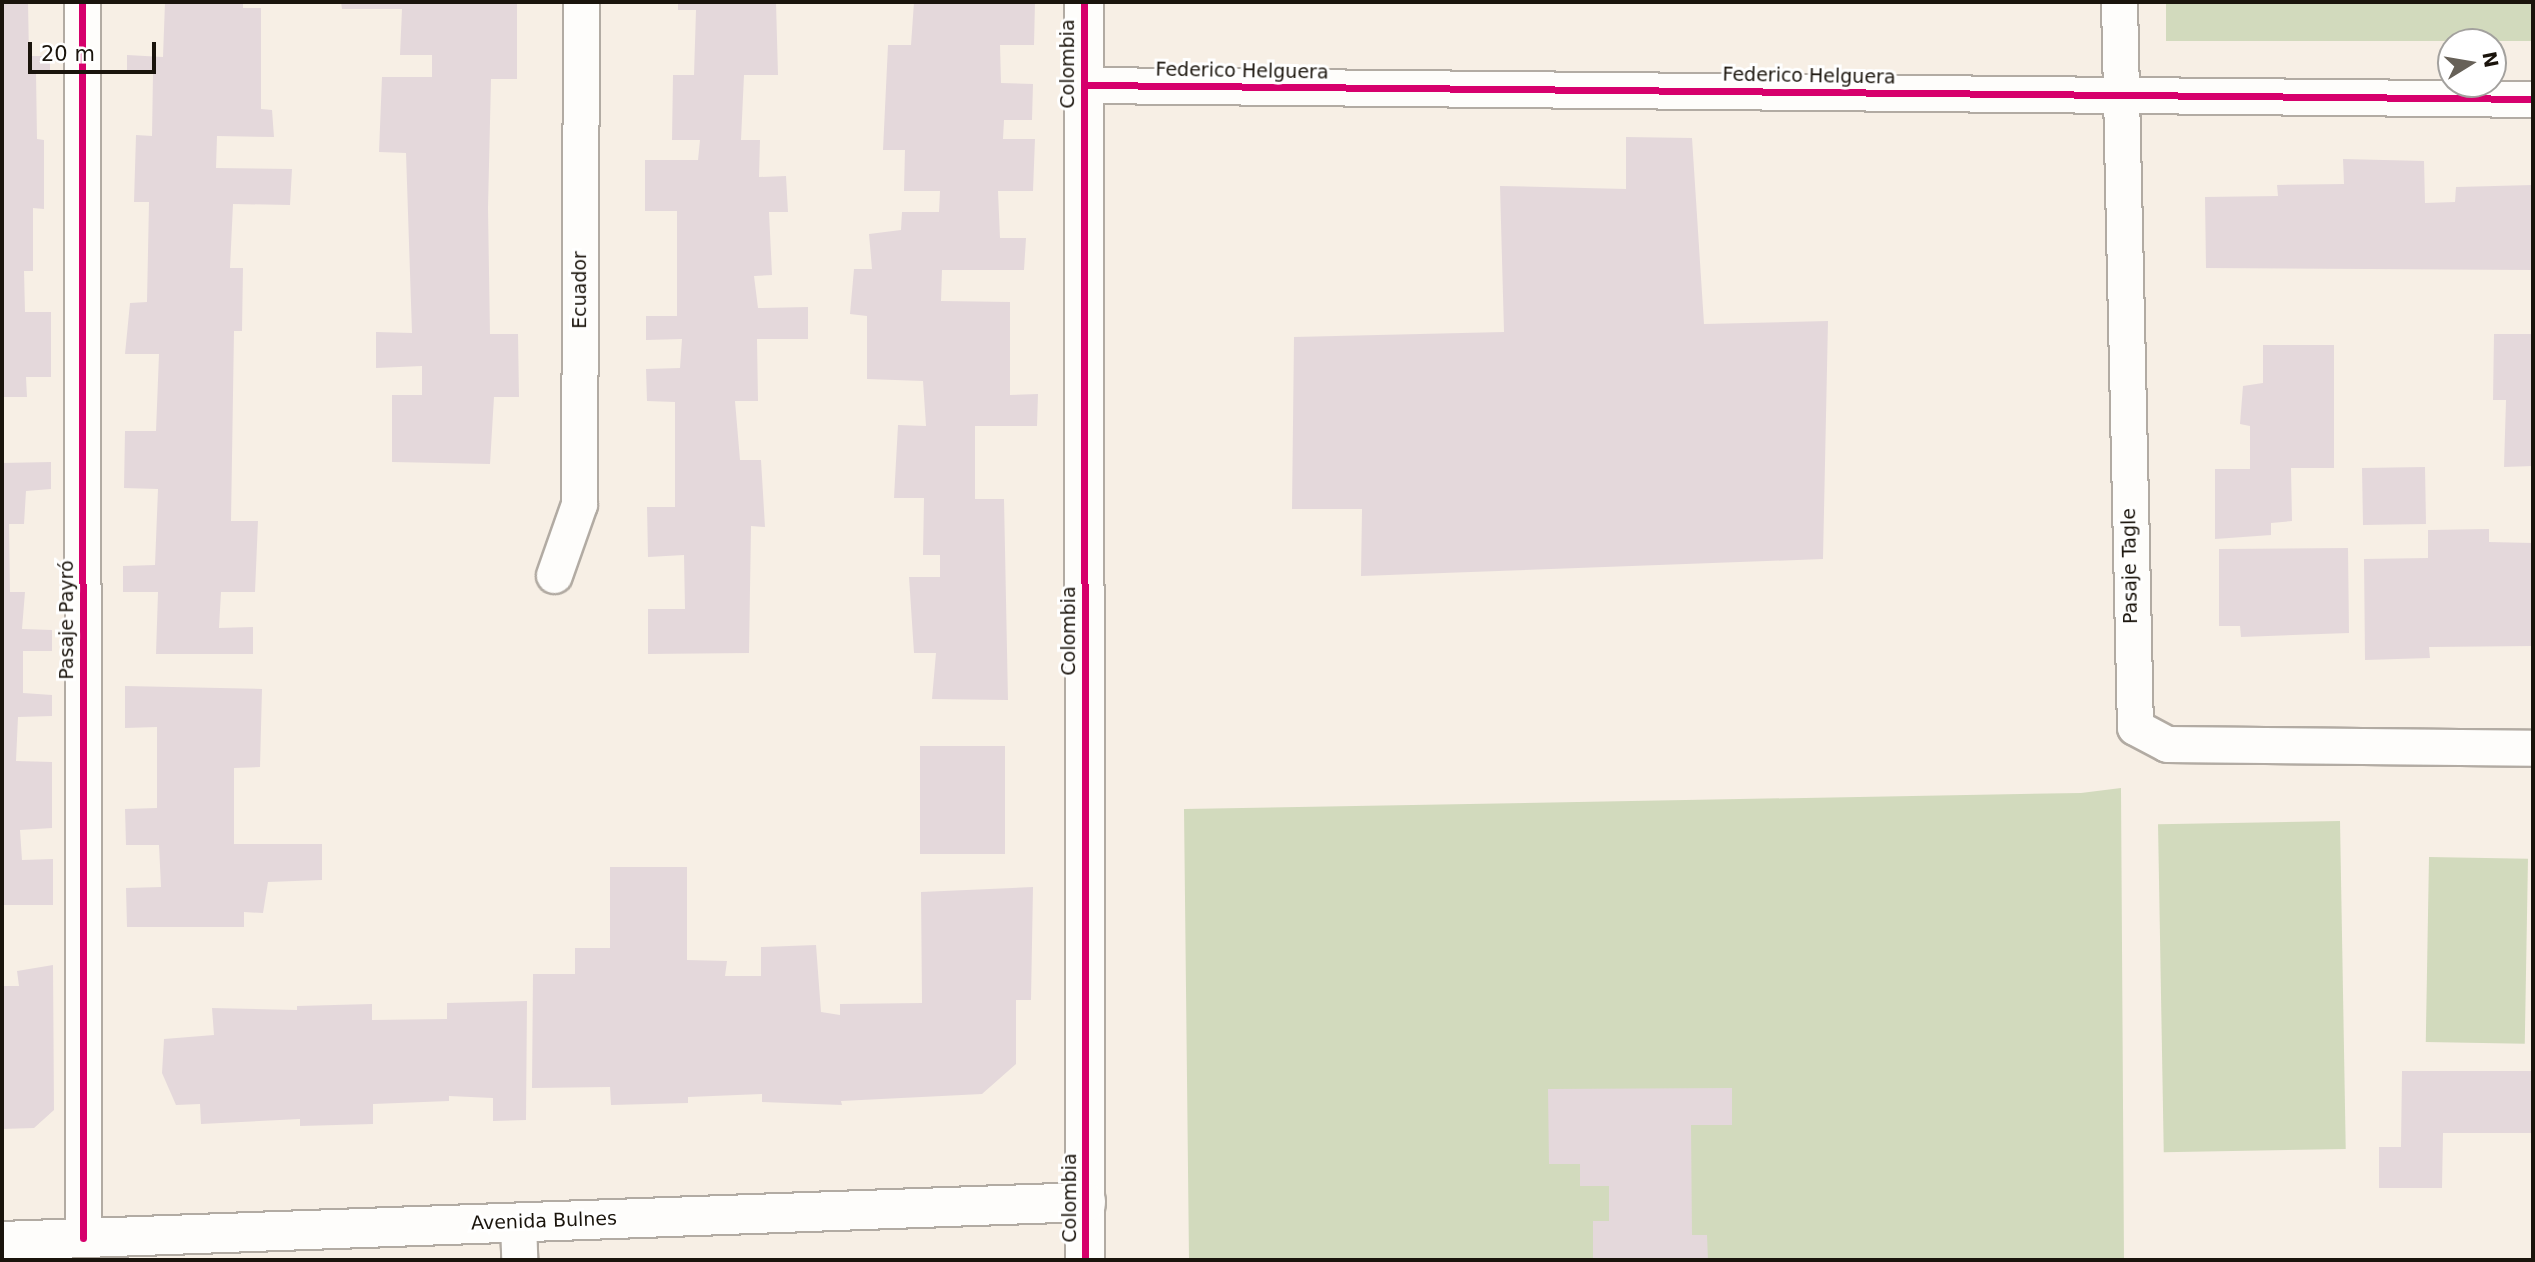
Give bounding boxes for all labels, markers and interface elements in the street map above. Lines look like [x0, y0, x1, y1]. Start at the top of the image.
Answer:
street label: Colombia [1057, 19, 1079, 109]
scale bar [32, 28, 159, 72]
north arrow [2437, 28, 2507, 98]
text: 20 m [41, 42, 95, 66]
text: N [2478, 49, 2503, 69]
street label: Federico Helguera [1155, 58, 1329, 84]
street label: Federico Helguera [1722, 63, 1896, 89]
street label: Ecuador [569, 251, 591, 329]
street label: Pasaje Tagle [2118, 508, 2142, 624]
street label: Pasaje Payró [56, 560, 78, 680]
street label: Colombia [1058, 586, 1080, 676]
street label: Colombia [1059, 1153, 1081, 1243]
street label: Avenida Bulnes [471, 1207, 617, 1235]

